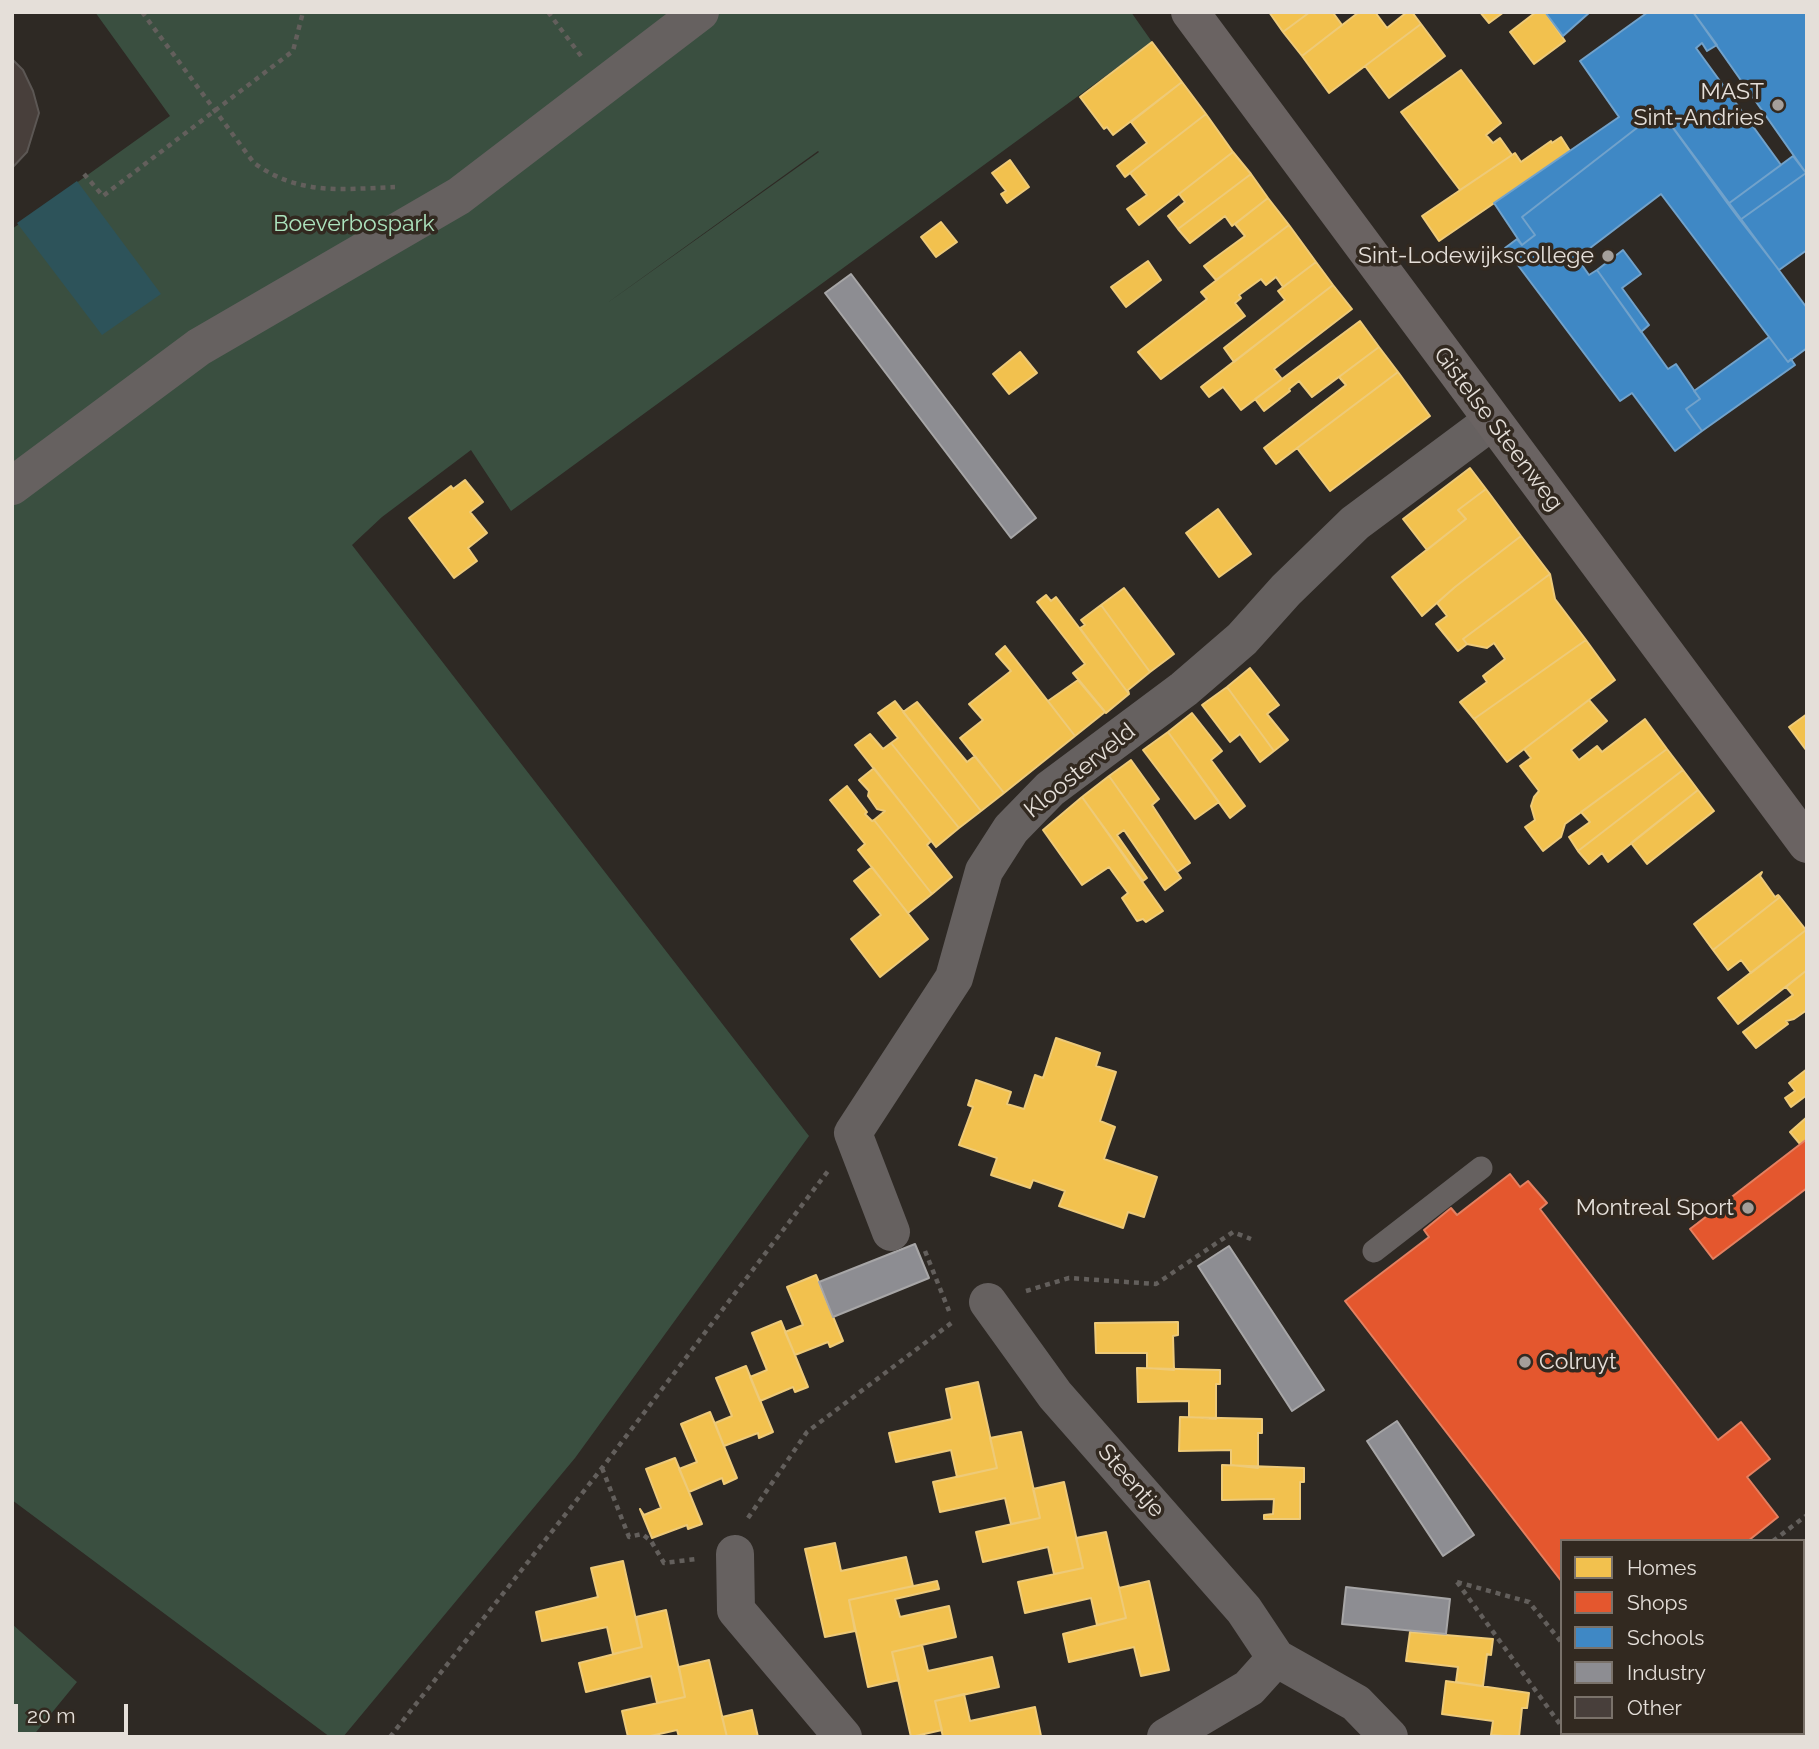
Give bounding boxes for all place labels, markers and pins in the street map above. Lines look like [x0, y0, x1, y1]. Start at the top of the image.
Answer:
place label: MAST Sint-Andries [1634, 78, 1764, 132]
marker: MAST Sint-Andries [1770, 97, 1786, 113]
place label: Sint-Lodewijkscollege [1358, 242, 1594, 270]
marker: Sint-Lodewijkscollege [1600, 248, 1616, 264]
place label: Montreal Sport [1576, 1194, 1734, 1222]
marker: Montreal Sport [1740, 1200, 1756, 1216]
place label: Colruyt [1539, 1348, 1617, 1376]
marker: Colruyt [1517, 1354, 1533, 1370]

